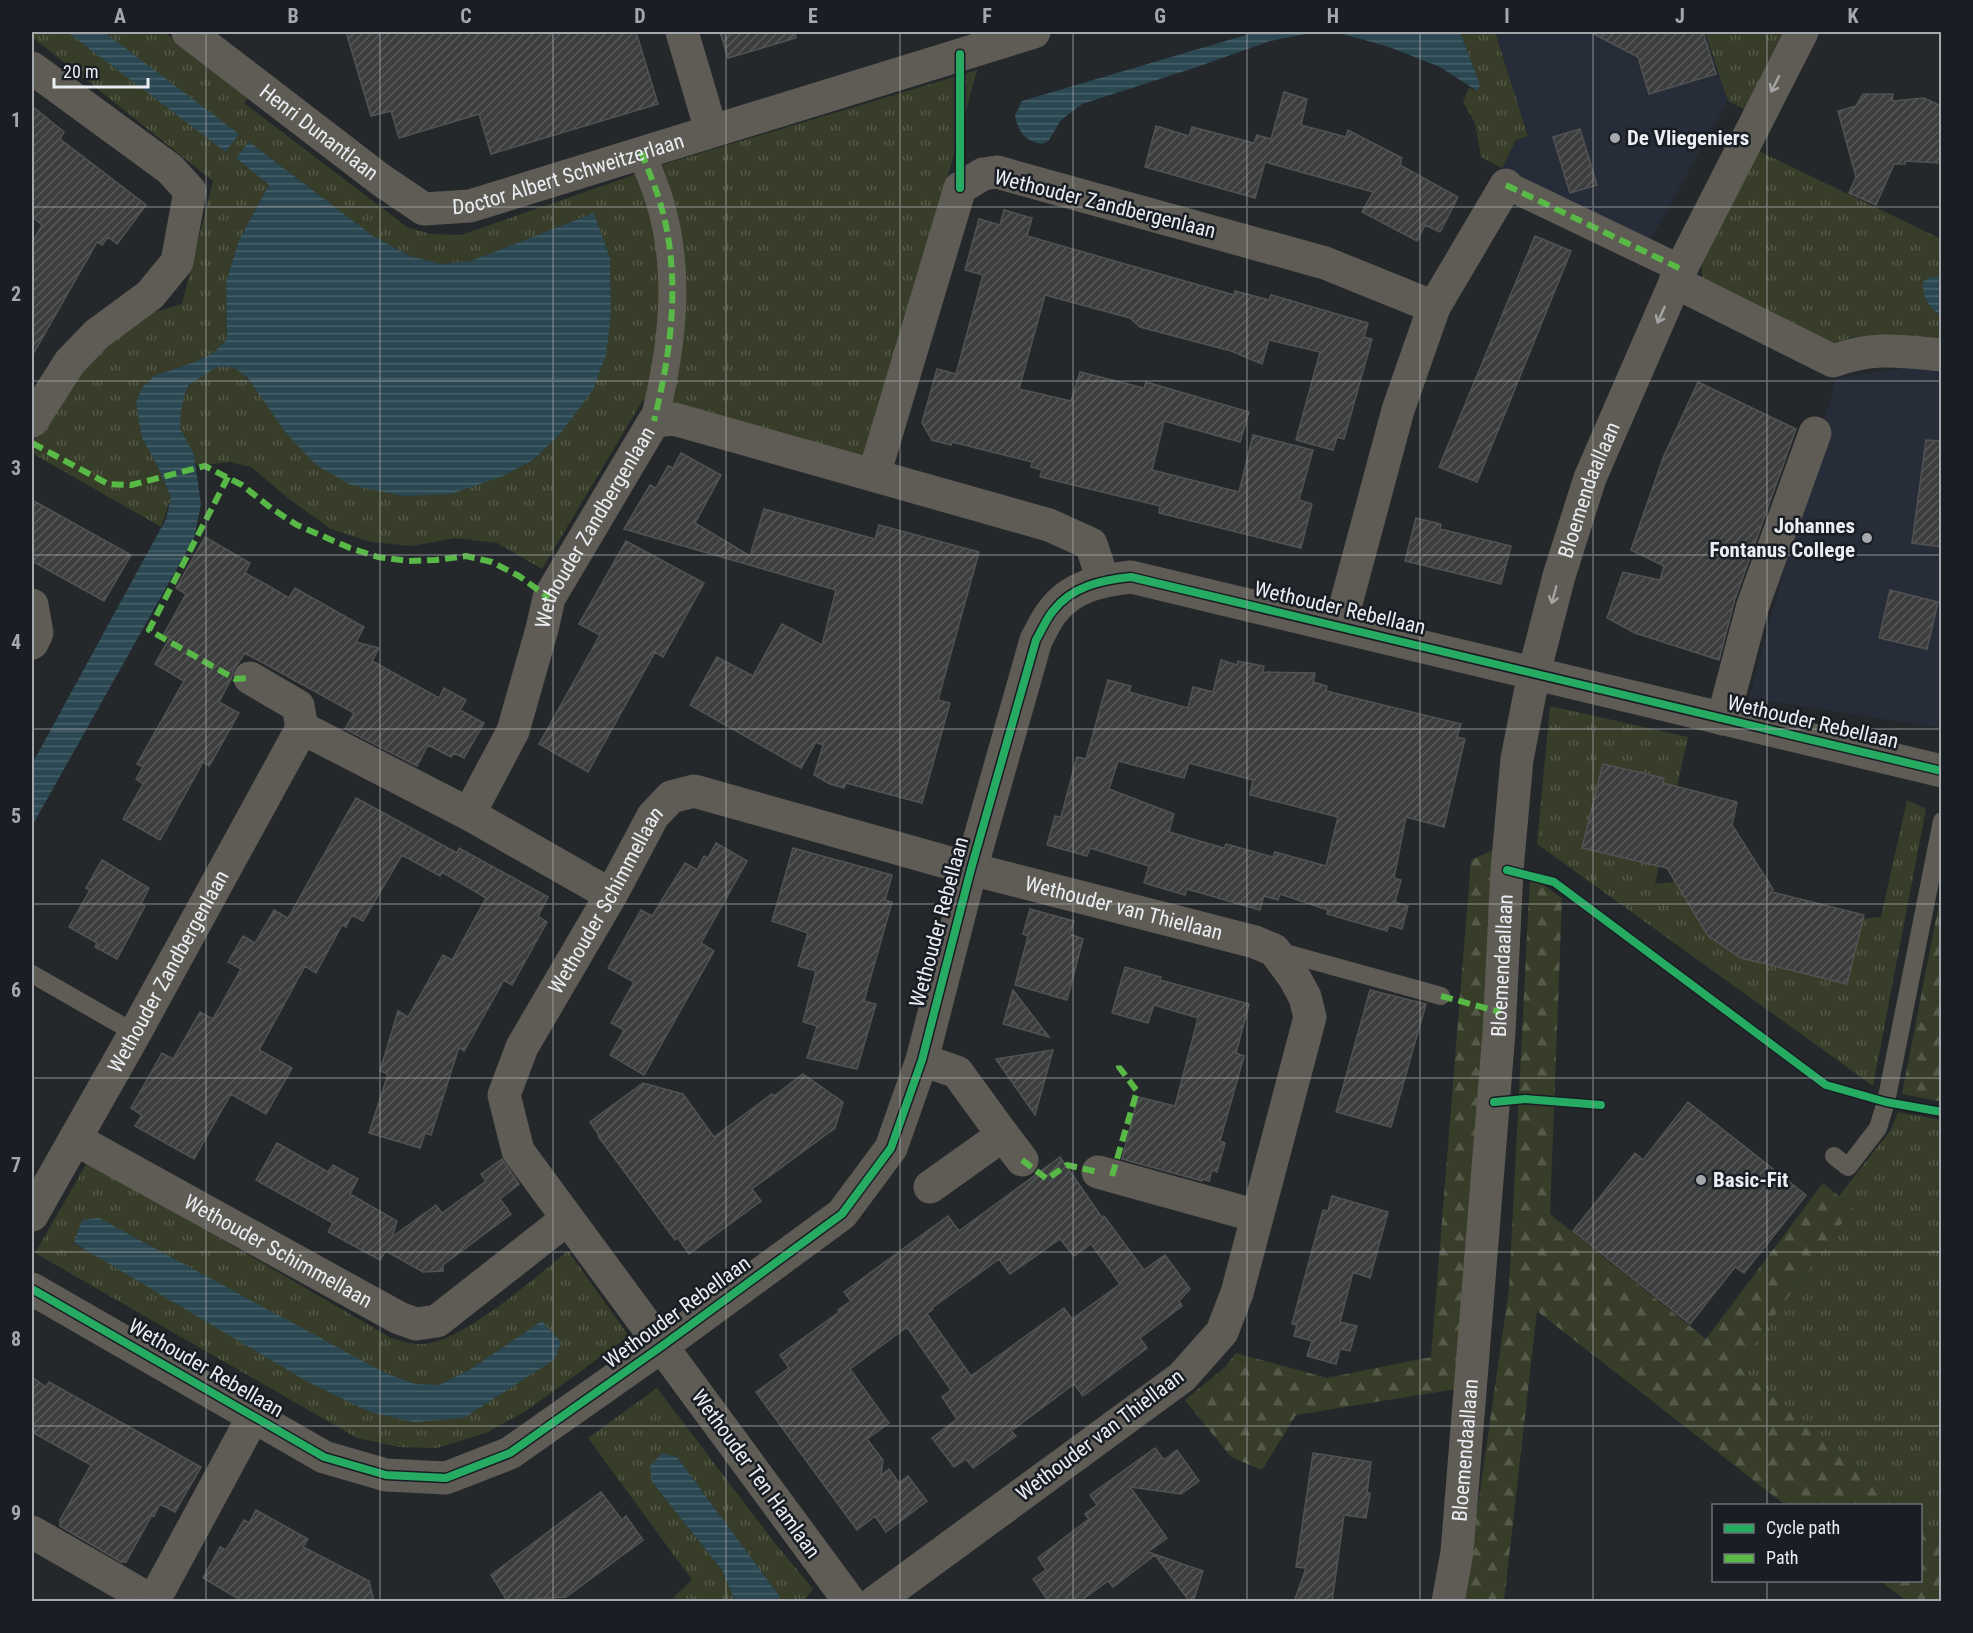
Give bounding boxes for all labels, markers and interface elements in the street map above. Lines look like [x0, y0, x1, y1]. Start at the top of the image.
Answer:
text: A [114, 4, 126, 28]
text: B [287, 4, 299, 28]
text: C [460, 4, 472, 28]
text: D [634, 4, 646, 28]
text: E [808, 4, 818, 28]
text: F [982, 4, 992, 28]
text: G [1154, 4, 1166, 28]
text: H [1327, 4, 1339, 28]
text: I [1504, 4, 1510, 28]
text: J [1675, 4, 1685, 28]
text: K [1847, 4, 1859, 28]
scale bar [54, 51, 148, 89]
text: 20 m [63, 61, 98, 82]
one-way arrow [1769, 74, 1781, 92]
street label: Henri Dunantlaan [255, 79, 383, 185]
text: 1 [11, 108, 21, 132]
place label: De Vliegeniers [1627, 126, 1749, 150]
street label: Doctor Albert Schweitzerlaan [452, 129, 687, 219]
marker: De Vliegeniers [1608, 131, 1622, 145]
street label: Wethouder Zandbergenlaan [992, 165, 1218, 243]
text: 2 [11, 282, 21, 306]
one-way arrow [1655, 305, 1666, 323]
street label: Bloemendaallaan [1553, 418, 1625, 561]
street label: Wethouder Zandbergenlaan [531, 422, 660, 630]
text: 3 [11, 456, 21, 480]
place label: Johannes Fontanus College [1709, 514, 1855, 562]
marker: Johannes Fontanus College [1860, 531, 1874, 545]
street label: Wethouder Rebellaan [1252, 577, 1428, 639]
one-way arrow [1548, 585, 1560, 604]
text: 4 [11, 630, 21, 654]
street label: Wethouder Rebellaan [1725, 691, 1901, 753]
street label: Wethouder Schimmellaan [544, 801, 668, 998]
text: 5 [11, 804, 21, 828]
street label: Wethouder Rebellaan [905, 834, 973, 1010]
street label: Wethouder Zandbergenlaan [103, 866, 234, 1077]
street label: Wethouder van Thiellaan [1022, 871, 1225, 945]
street label: Bloemendaallaan [1487, 894, 1518, 1038]
text: 6 [11, 978, 21, 1002]
text: 7 [11, 1153, 21, 1177]
place label: Basic-Fit [1713, 1168, 1788, 1192]
marker: Basic-Fit [1694, 1173, 1708, 1187]
street label: Wethouder Schimmellaan [180, 1190, 376, 1313]
street label: Wethouder Rebellaan [599, 1251, 755, 1373]
street label: Wethouder Rebellaan [124, 1314, 288, 1422]
text: 8 [11, 1327, 21, 1351]
street label: Wethouder van Thiellaan [1012, 1364, 1188, 1506]
street label: Bloemendaallaan [1448, 1378, 1483, 1522]
street label: Wethouder Ten Hamlaan [687, 1385, 825, 1563]
text: 9 [11, 1501, 21, 1525]
legend [1712, 1504, 1922, 1582]
text: Cycle path [1766, 1517, 1840, 1538]
text: Path [1766, 1547, 1799, 1568]

